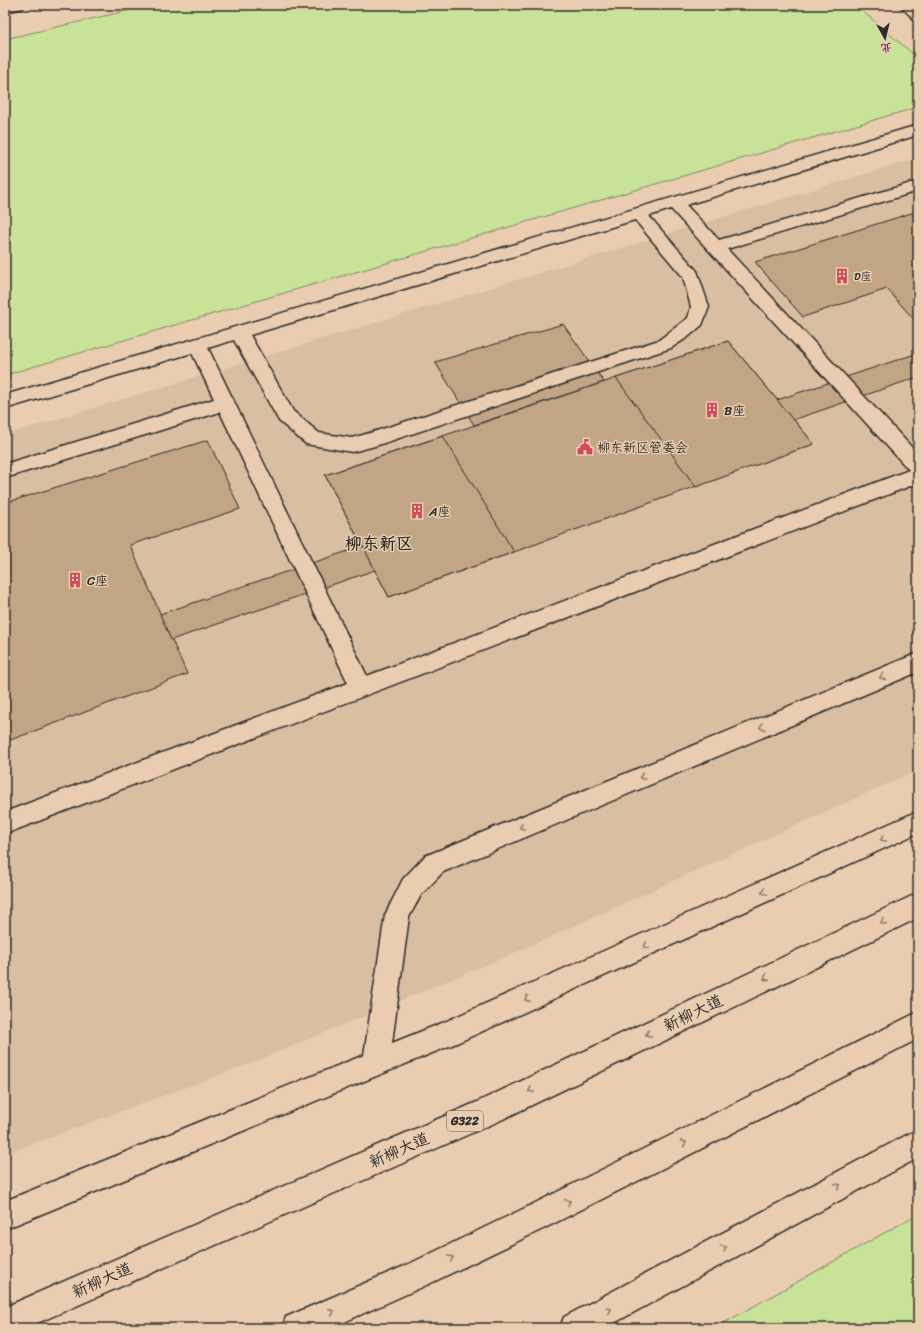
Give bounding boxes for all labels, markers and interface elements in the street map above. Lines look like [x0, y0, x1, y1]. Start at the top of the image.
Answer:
north arrow [865, 18, 905, 58]
text: 北 [880, 37, 893, 58]
building icon: D座 [833, 267, 851, 285]
place label: D座 [854, 267, 872, 286]
place label: B座 [724, 399, 745, 422]
building icon: B座 [703, 401, 721, 419]
place label: 柳东新区管委会 [597, 436, 688, 459]
public building icon: 柳东新区管委会 [576, 438, 594, 456]
place label: A座 [428, 500, 451, 523]
building icon: A座 [408, 502, 426, 520]
district label: 柳东新区 [345, 528, 413, 558]
place label: C座 [87, 569, 108, 592]
building icon: C座 [66, 571, 84, 589]
one-way arrow [879, 673, 886, 681]
one-way arrow [759, 723, 766, 731]
one-way arrow [639, 773, 646, 781]
one-way arrow [519, 823, 526, 831]
one-way arrow [879, 834, 886, 842]
one-way arrow [761, 888, 768, 896]
one-way arrow [880, 917, 887, 925]
one-way arrow [642, 941, 650, 949]
one-way arrow [762, 973, 770, 981]
street label: 新柳大道 [658, 986, 728, 1040]
one-way arrow [524, 994, 531, 1002]
one-way arrow [645, 1029, 653, 1037]
one-way arrow [528, 1085, 535, 1093]
road number: G322 [447, 1111, 483, 1131]
street label: 新柳大道 [364, 1124, 434, 1176]
one-way arrow [679, 1140, 687, 1148]
one-way arrow [834, 1184, 841, 1191]
one-way arrow [563, 1199, 571, 1207]
one-way arrow [719, 1245, 727, 1253]
street label: 新柳大道 [67, 1254, 137, 1306]
one-way arrow [446, 1255, 454, 1263]
one-way arrow [605, 1307, 612, 1314]
one-way arrow [328, 1309, 336, 1317]

